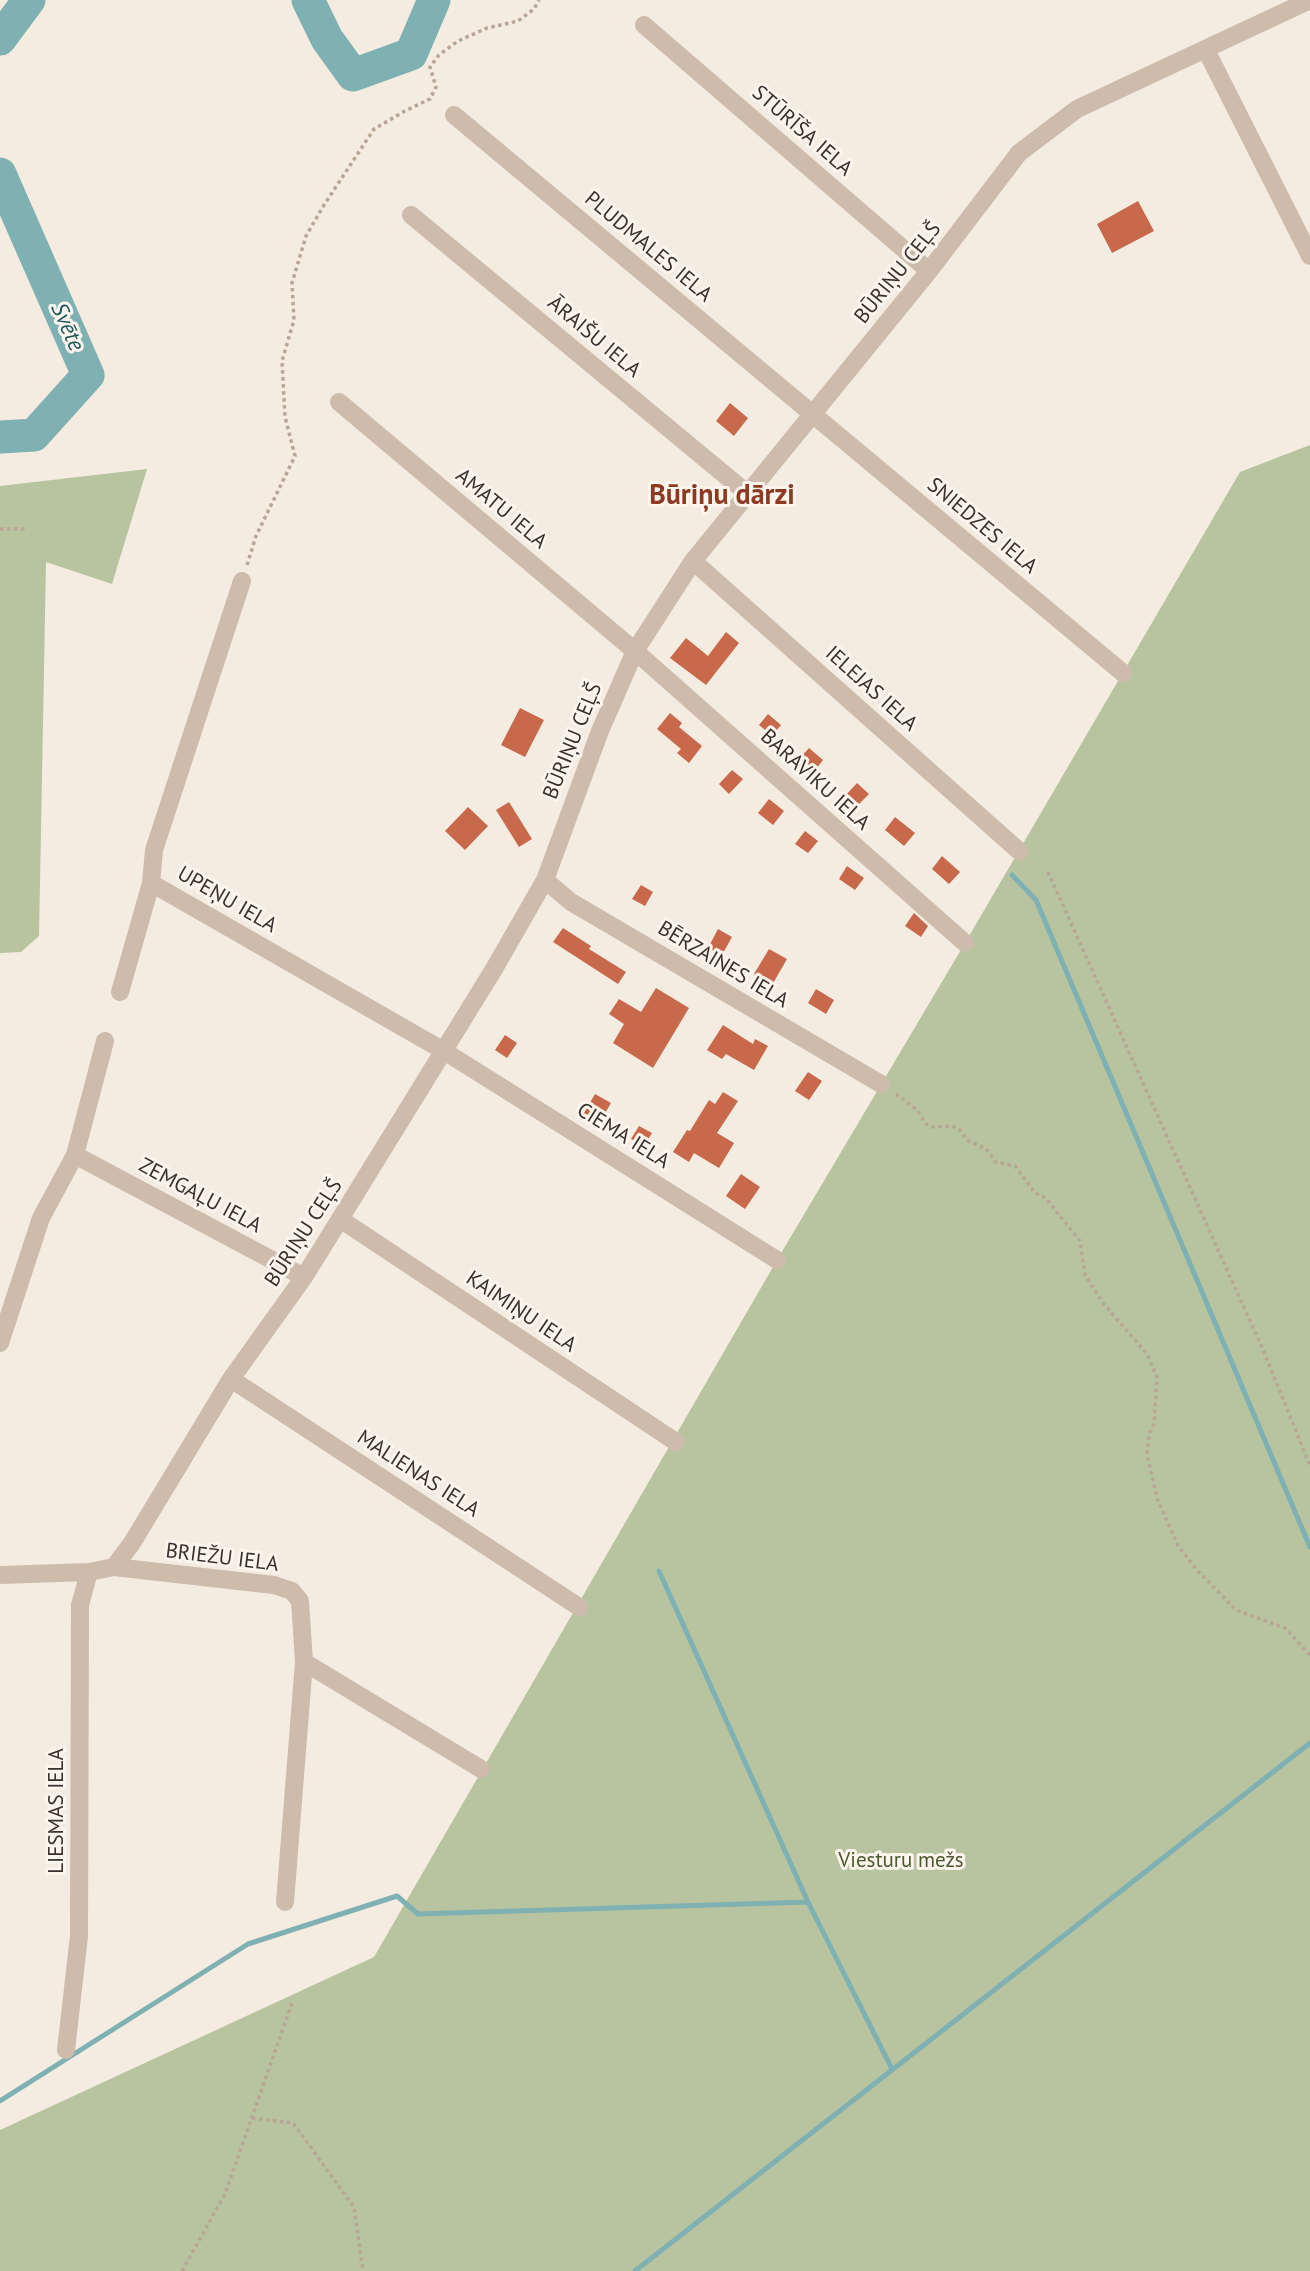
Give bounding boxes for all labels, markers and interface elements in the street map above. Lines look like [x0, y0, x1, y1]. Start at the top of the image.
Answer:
street label: STŪRĪŠA IELA [747, 81, 857, 181]
street label: PLUDMALES IELA [579, 186, 717, 308]
street label: BŪRIŅU CEĻŠ [849, 217, 947, 329]
street label: ĀRAIŠU IELA [542, 291, 646, 383]
water label: Svēte [44, 299, 90, 355]
street label: AMATU IELA [450, 464, 552, 554]
street label: SNIEDZES IELA [922, 473, 1042, 579]
district label: Būriņu dārzi [649, 479, 795, 513]
street label: IELEJAS IELA [820, 641, 922, 737]
street label: BŪRIŅU CEĻŠ [538, 679, 608, 803]
street label: BARAVIKU IELA [755, 724, 875, 836]
street label: UPEŅU IELA [173, 861, 281, 939]
street label: BĒRZAINES IELA [653, 916, 793, 1014]
street label: CIEMA IELA [572, 1098, 674, 1174]
street label: ZEMGAĻU IELA [134, 1153, 266, 1239]
street label: BŪRIŅU CEĻŠ [260, 1174, 348, 1292]
street label: KAIMIŅU IELA [461, 1266, 581, 1358]
street label: MALIENAS IELA [352, 1425, 484, 1523]
street label: BRIEŽU IELA [164, 1539, 280, 1577]
street label: LIESMAS IELA [44, 1748, 70, 1874]
park label: Viesturu mežs [838, 1848, 964, 1874]

